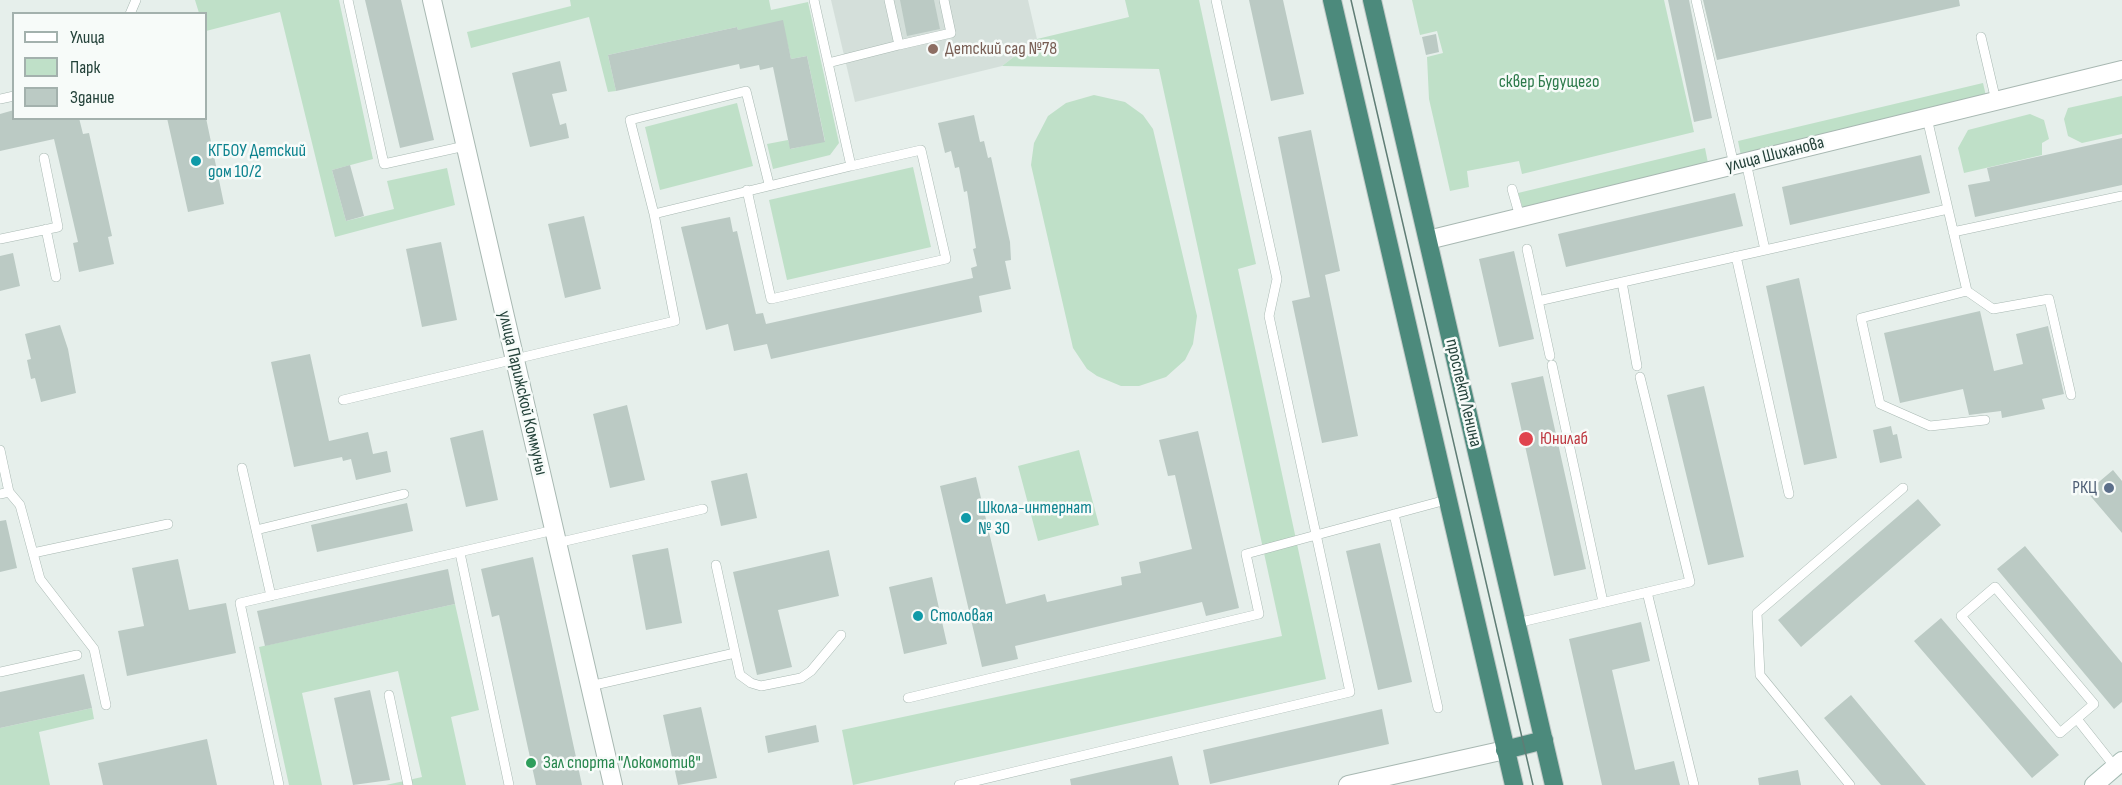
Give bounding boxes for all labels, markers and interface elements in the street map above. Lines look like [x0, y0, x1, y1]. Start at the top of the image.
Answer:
legend [12, 12, 207, 120]
text: Улица [70, 27, 105, 48]
place label: Детский сад №78 [945, 38, 1057, 60]
marker: Детский сад №78 [926, 42, 940, 56]
text: Парк [70, 57, 100, 78]
park label: сквер Будущего [1499, 71, 1599, 93]
text: Здание [70, 87, 115, 108]
street label: улица Шиханова [1724, 132, 1826, 178]
place label: КГБОУ Детский дом 10/2 [208, 140, 306, 182]
marker: КГБОУ Детский дом 10/2 [189, 154, 203, 168]
street label: улица Парижской Коммуны [493, 309, 551, 477]
street label: проспект Ленина [1440, 337, 1486, 449]
place label: Юнилаб [1540, 428, 1588, 450]
marker: Юнилаб [1517, 430, 1535, 448]
place label: РКЦ [2072, 477, 2097, 499]
marker: РКЦ [2102, 481, 2116, 495]
place label: Школа-интернат № 30 [978, 497, 1092, 540]
marker: Школа-интернат № 30 [959, 511, 973, 525]
place label: Столовая [930, 605, 993, 627]
marker: Столовая [911, 609, 925, 623]
place label: Зал спорта "Локомотив" [543, 752, 701, 774]
marker: Зал спорта "Локомотив" [524, 756, 538, 770]

